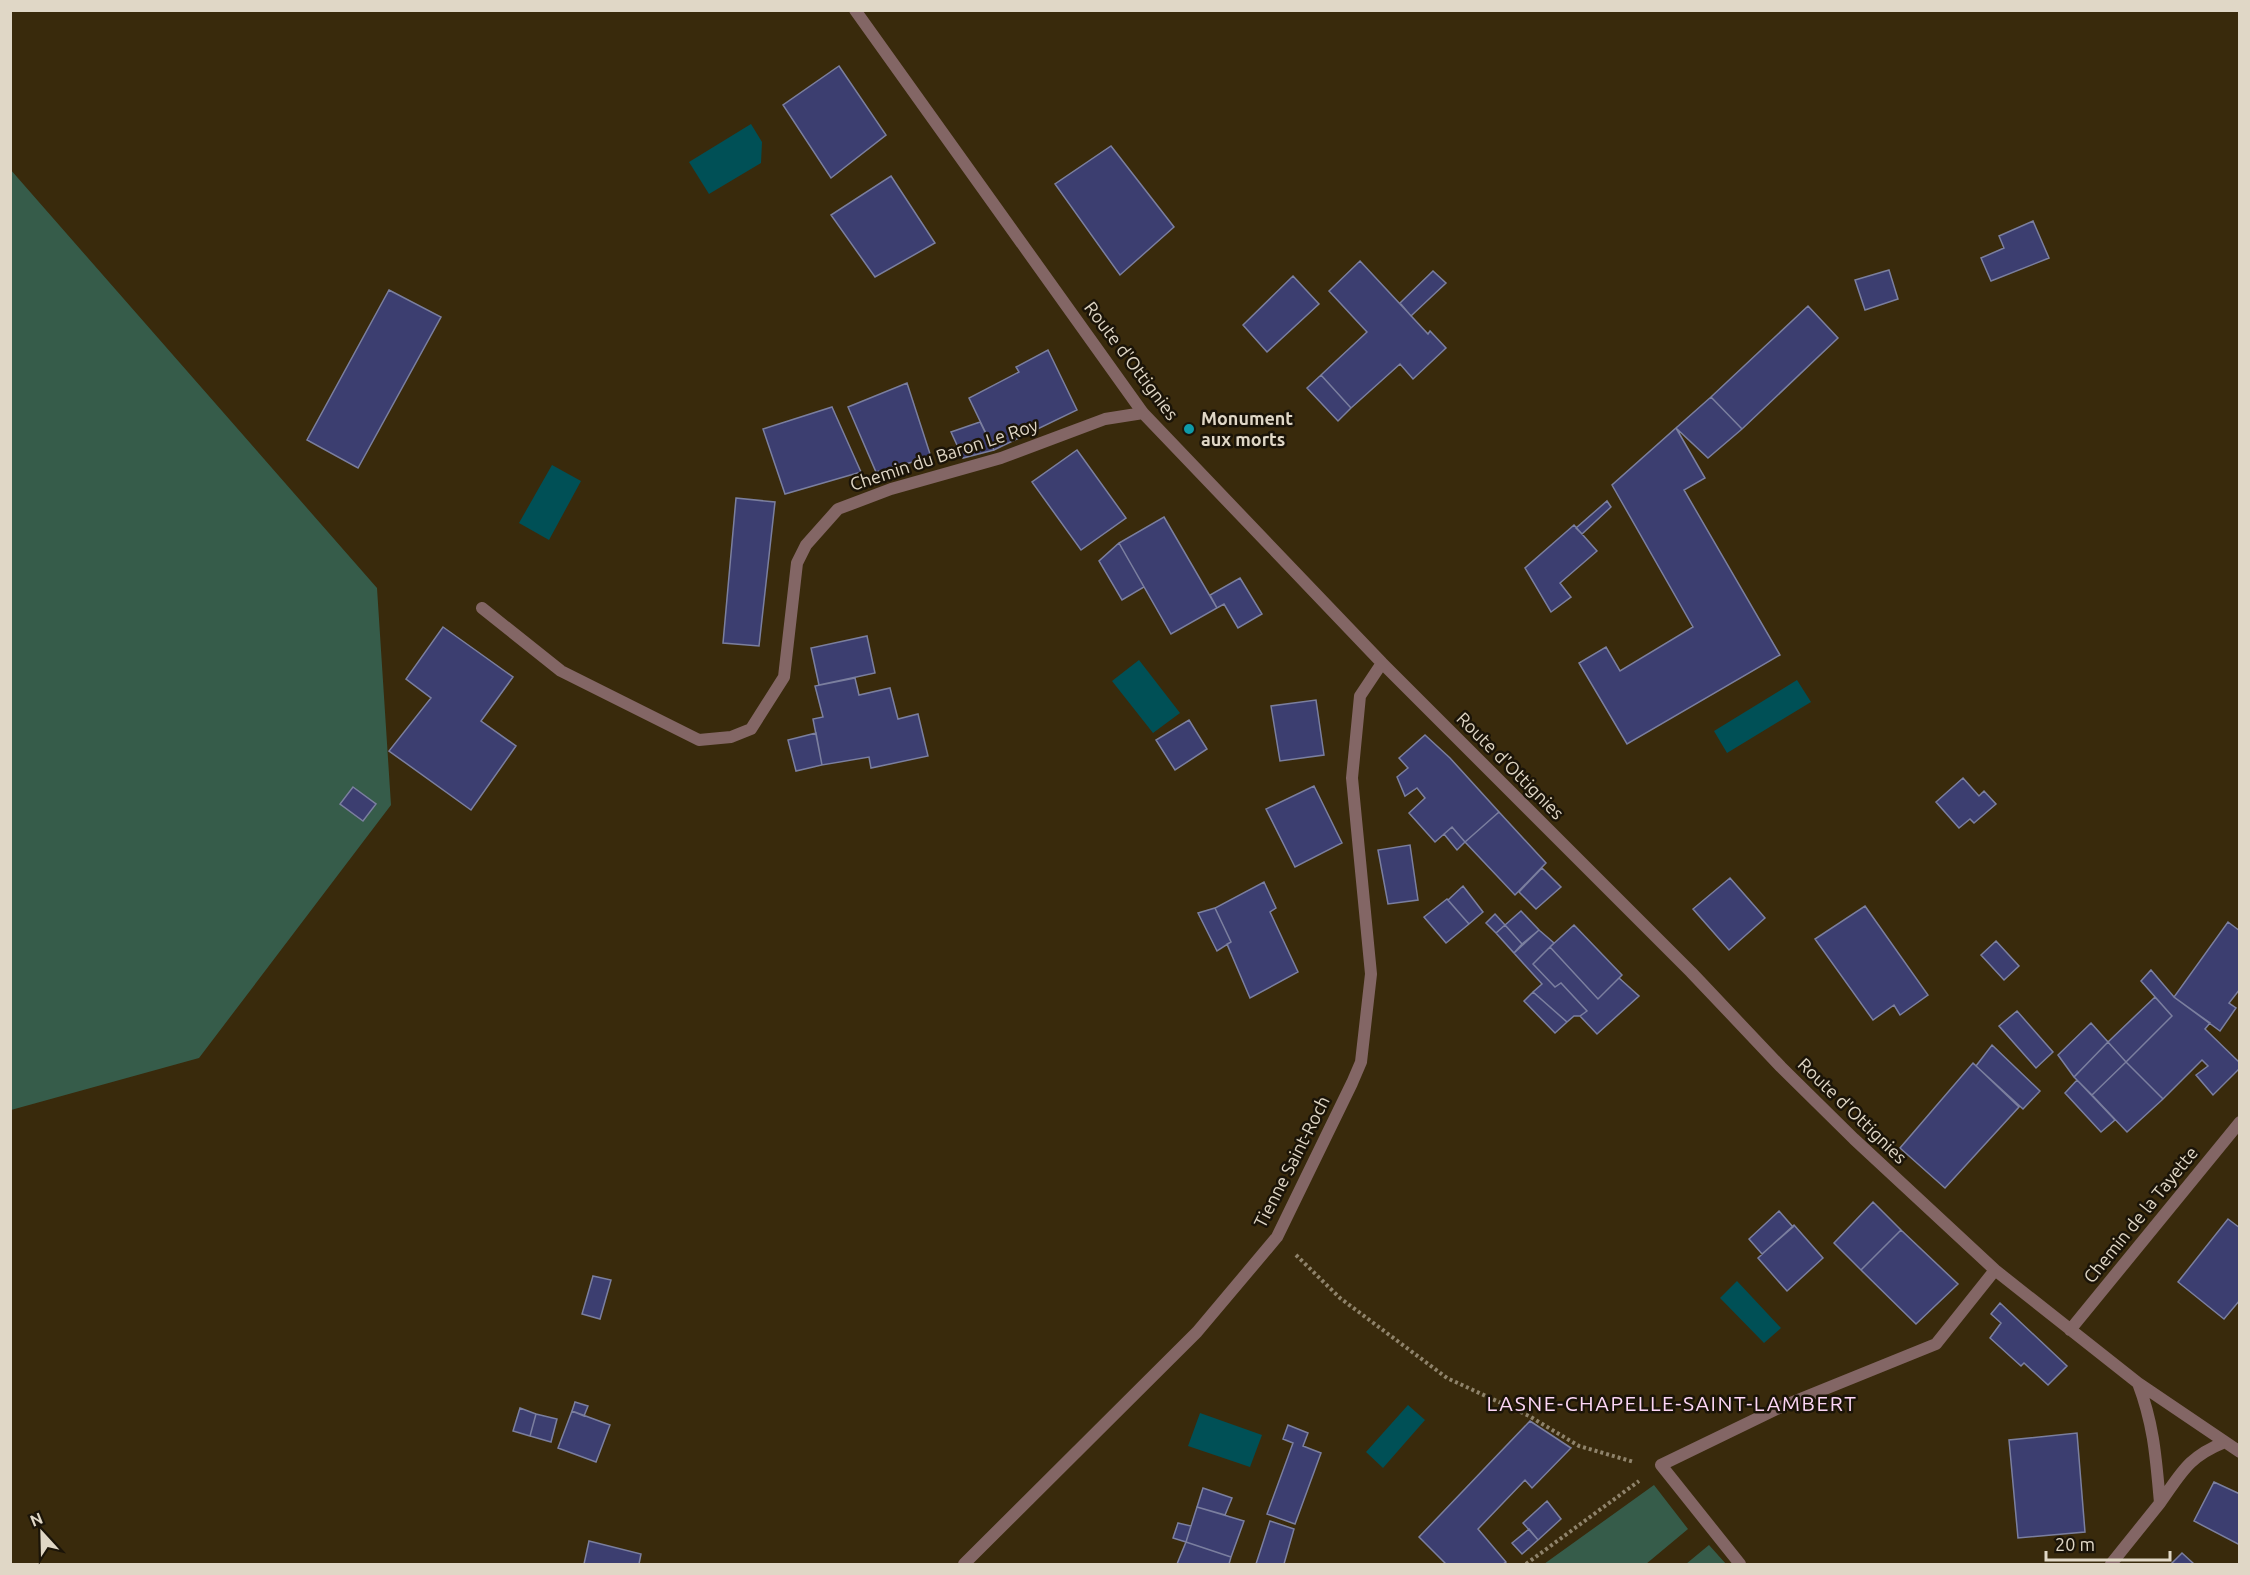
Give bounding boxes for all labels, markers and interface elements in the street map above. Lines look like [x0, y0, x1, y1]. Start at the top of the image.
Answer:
street label: Route d'Ottignies [1081, 297, 1183, 424]
place label: Monument aux morts [1201, 408, 1293, 449]
street label: Chemin du Baron Le Roy [847, 414, 1041, 494]
marker: Monument aux morts [1182, 422, 1196, 436]
street label: Route d'Ottignies [1453, 708, 1568, 823]
street label: Route d'Ottignies [1794, 1053, 1911, 1167]
street label: Tienne Saint-Roch [1249, 1092, 1333, 1231]
street label: Chemin de la Tayette [2079, 1142, 2201, 1287]
district label: LASNE-CHAPELLE-SAINT-LAMBERT [1487, 1391, 1857, 1415]
north arrow [12, 1503, 72, 1563]
text: N [27, 1509, 45, 1530]
scale bar [2046, 1524, 2170, 1562]
text: 20 m [2055, 1534, 2095, 1554]

